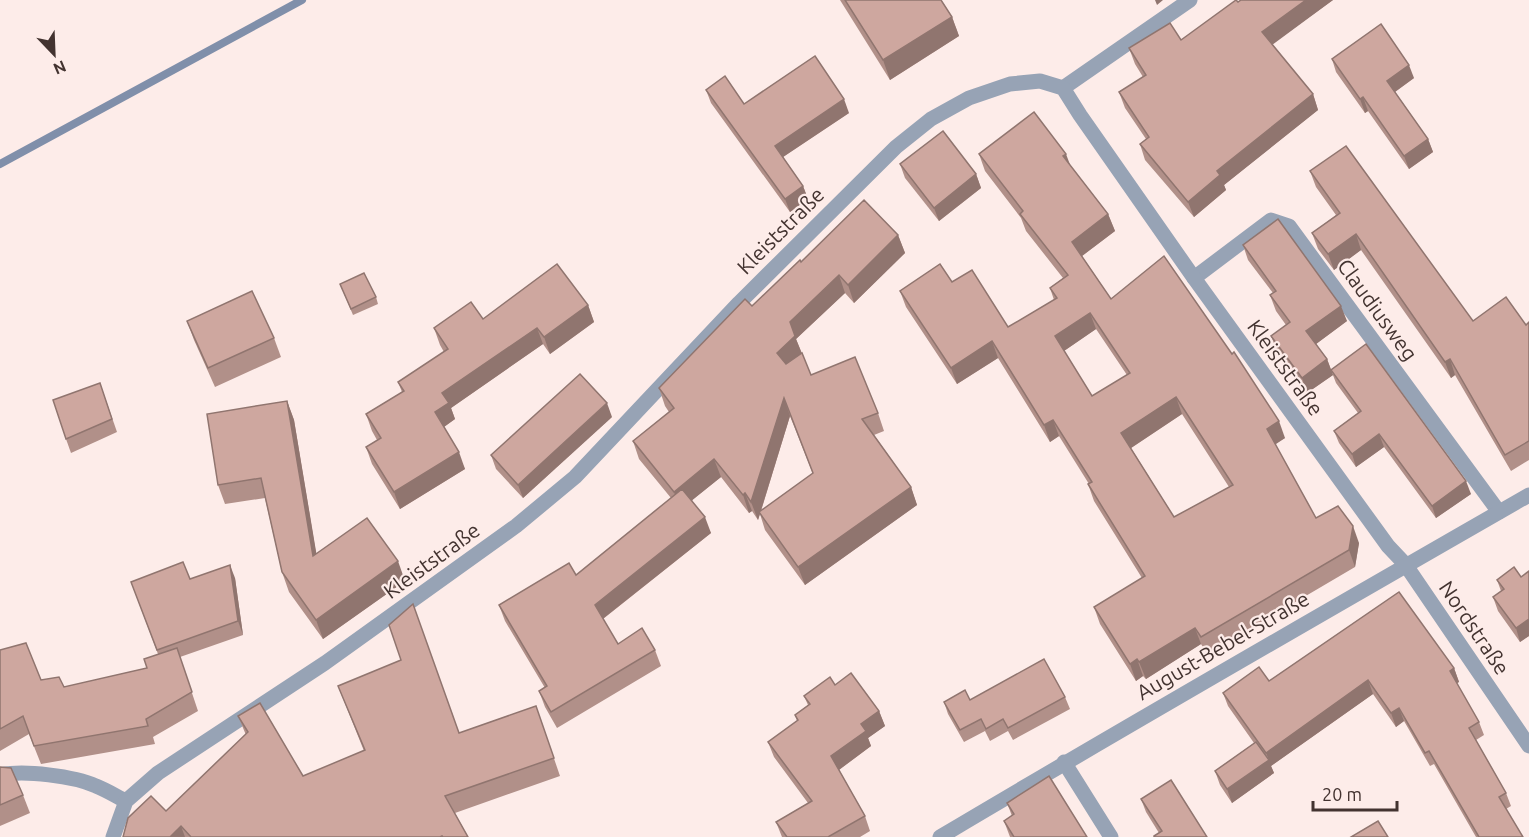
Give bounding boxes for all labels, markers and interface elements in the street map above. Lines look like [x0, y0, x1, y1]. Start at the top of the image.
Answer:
north arrow [24, 24, 84, 84]
text: N [51, 57, 69, 78]
street label: Kleiststraße [732, 182, 829, 279]
street label: Claudiusweg [1333, 254, 1423, 365]
street label: Kleiststraße [1243, 315, 1329, 420]
street label: Kleiststraße [379, 517, 484, 603]
street label: Nordstraße [1435, 576, 1515, 679]
street label: August-Bebel-Straße [1132, 586, 1313, 704]
scale bar [1313, 774, 1397, 812]
text: 20 m [1322, 784, 1362, 804]

